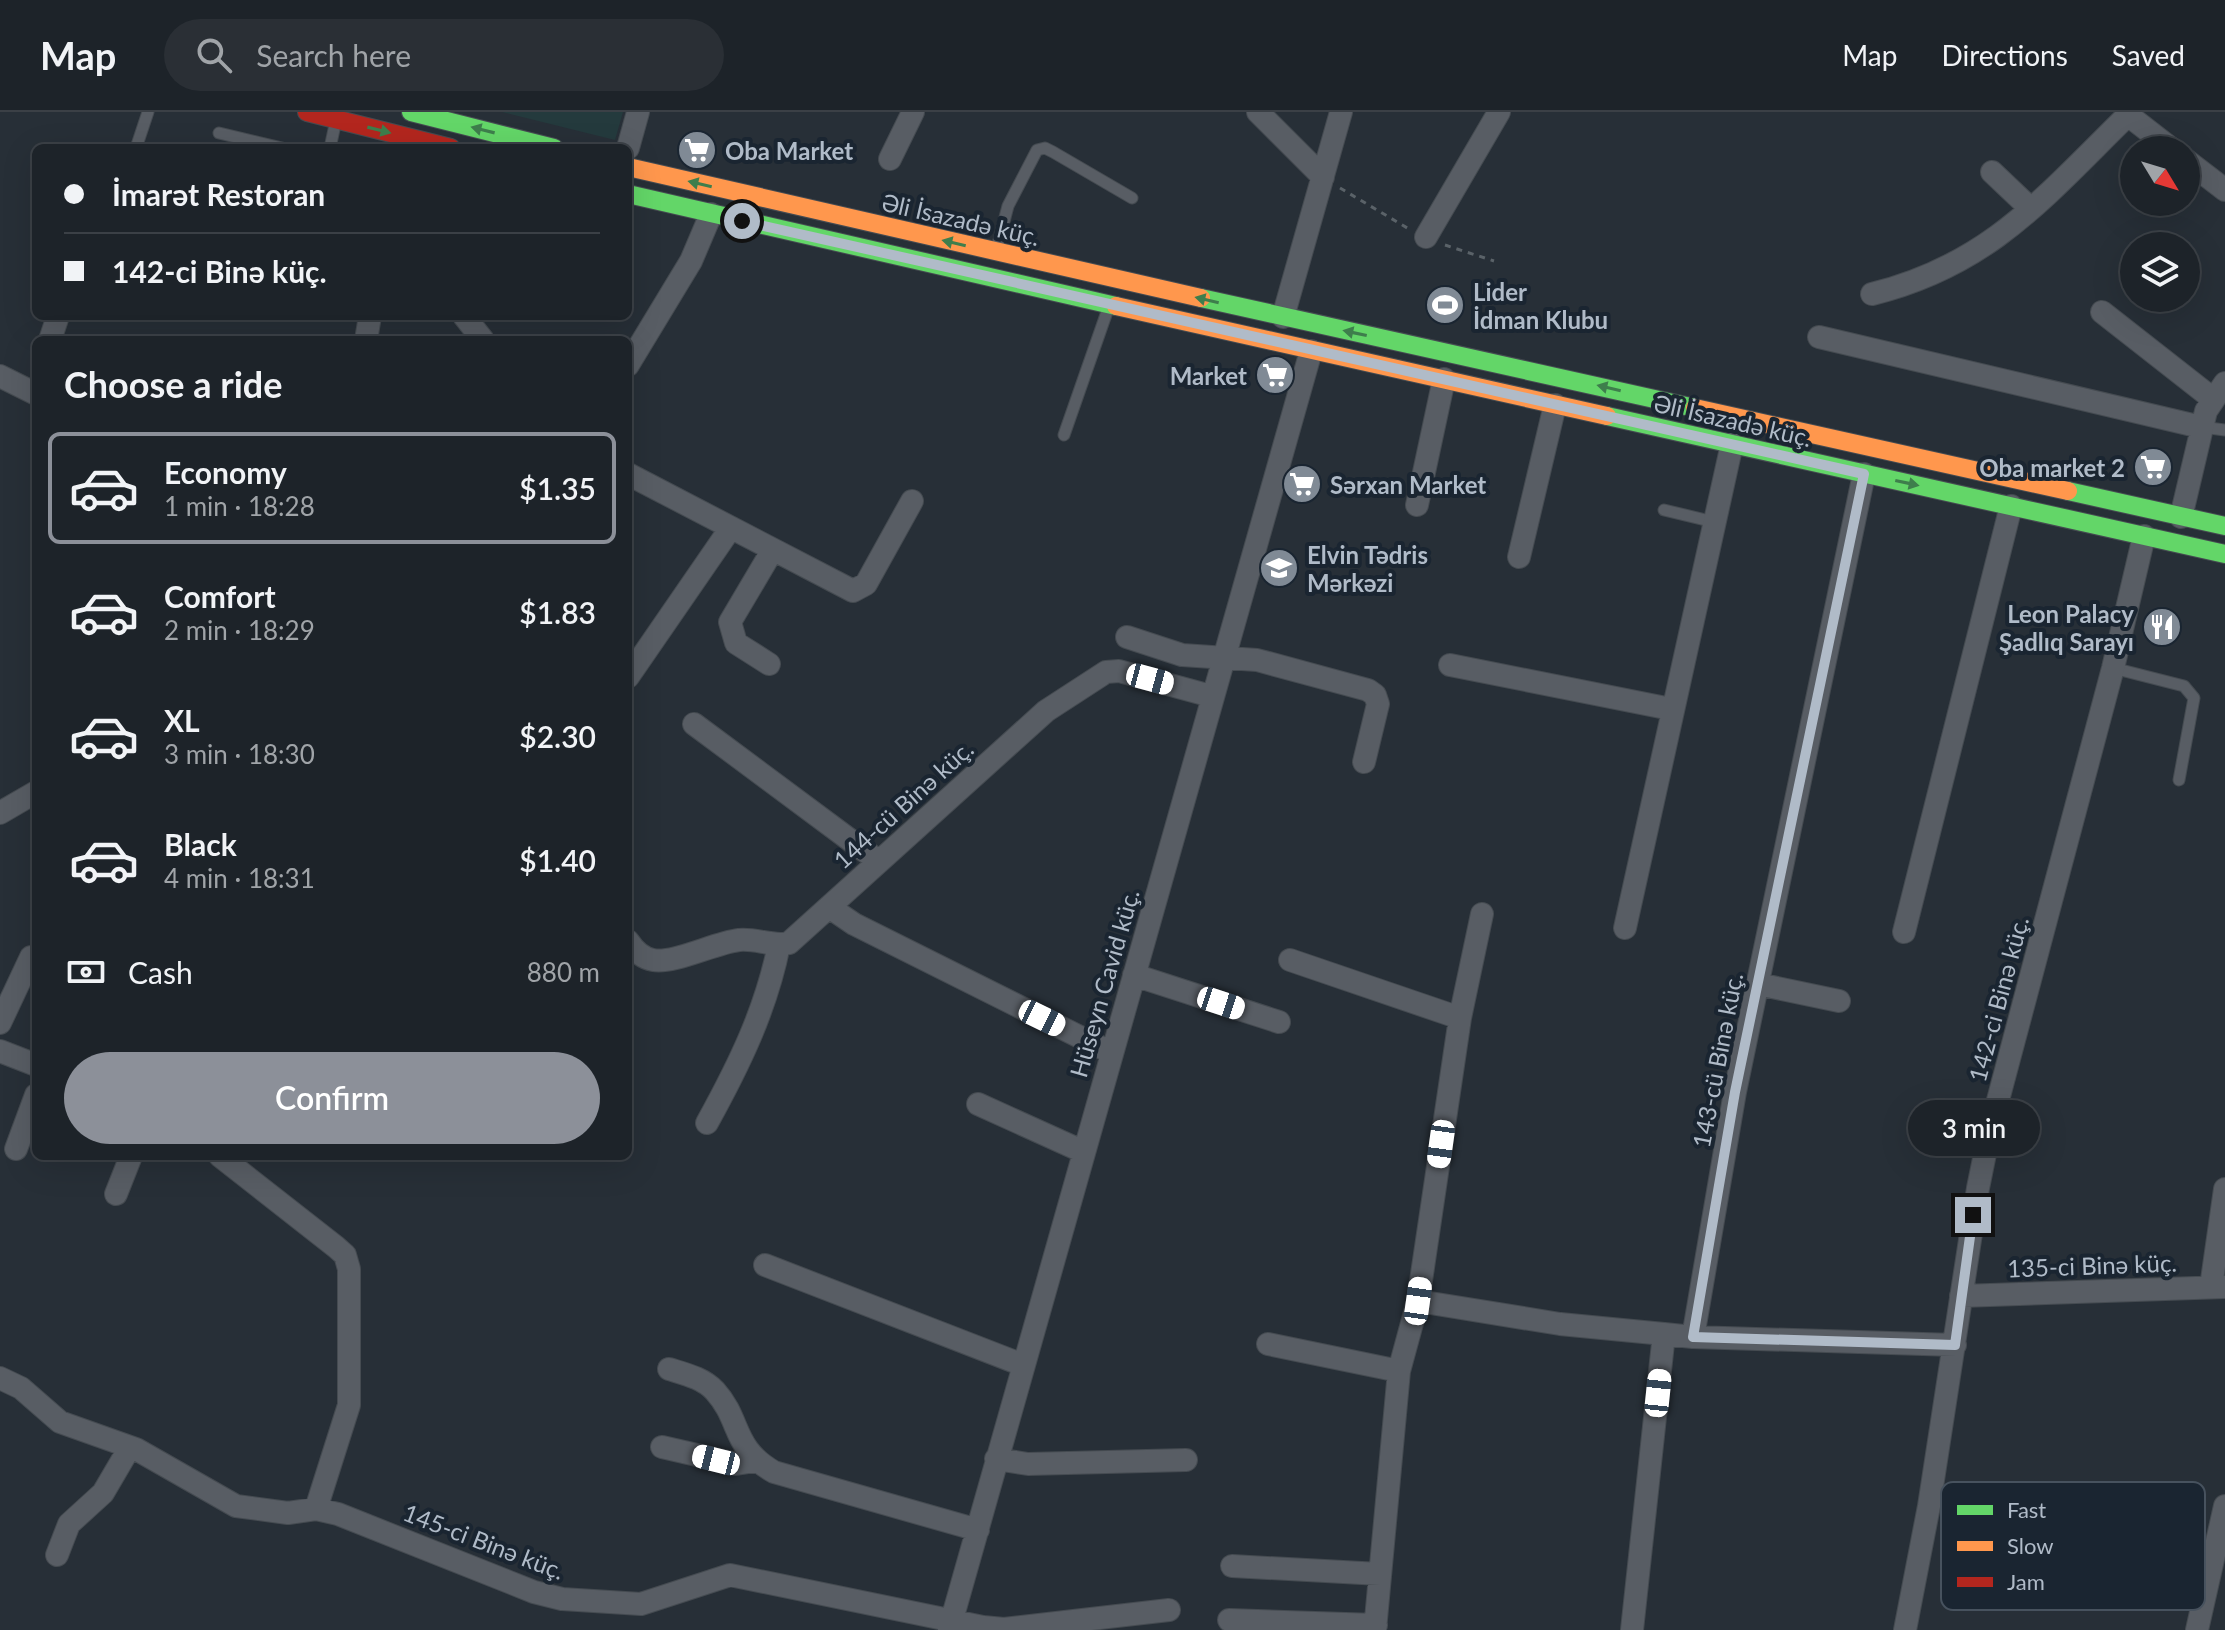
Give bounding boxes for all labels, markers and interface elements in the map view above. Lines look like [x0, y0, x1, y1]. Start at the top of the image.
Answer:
search box [164, 19, 724, 91]
text: Map [40, 32, 116, 78]
icon: search [192, 33, 236, 77]
text: Search here [256, 37, 411, 73]
text: Map [1842, 38, 1897, 72]
text: Directions [1941, 38, 2068, 72]
text: Saved [2112, 38, 2185, 72]
one-way arrow [470, 123, 495, 135]
one-way arrow [367, 124, 392, 137]
supermarket icon: Oba Market [676, 129, 718, 171]
place label: Oba Market [725, 136, 853, 165]
north arrow [2120, 136, 2200, 216]
map controls [2120, 136, 2200, 312]
text: İmarət Restoran [112, 176, 325, 212]
one-way arrow [688, 177, 713, 190]
street label: Əli İsazadə küç. [879, 187, 1043, 251]
route start [724, 203, 760, 239]
button: layers [2120, 232, 2200, 312]
one-way arrow [941, 236, 966, 248]
text: 142-ci Binə küç. [112, 253, 327, 289]
place label: Lider İdman Klubu [1473, 277, 1608, 334]
sports icon: Lider İdman Klubu [1424, 284, 1466, 326]
one-way arrow [1195, 293, 1220, 306]
one-way arrow [1342, 326, 1367, 339]
supermarket icon: Market [1254, 354, 1296, 396]
place label: Market [1170, 361, 1247, 390]
text: Choose a ride [64, 362, 283, 406]
one-way arrow [1596, 381, 1621, 394]
street label: Əli İsazadə küç. [1651, 388, 1815, 452]
supermarket icon: Oba market 2 [2132, 446, 2174, 488]
icon: car [68, 452, 140, 524]
place label: Oba market 2 [1979, 453, 2125, 482]
text: Economy [164, 454, 287, 490]
supermarket icon: Sərxan Market [1281, 463, 1323, 505]
text: $1.35 [519, 470, 596, 506]
place label: Sərxan Market [1330, 470, 1486, 499]
one-way arrow [1894, 477, 1919, 490]
text: 1 min · 18:28 [164, 490, 315, 522]
place label: Elvin Tədris Mərkəzi [1307, 540, 1428, 597]
school or university icon: Elvin Tədris Mərkəzi [1258, 547, 1300, 589]
icon: car [68, 576, 140, 648]
text: Comfort [164, 578, 276, 614]
text: $1.83 [519, 594, 596, 630]
place label: Leon Palaсу Şadlıq Sarayı [1999, 599, 2134, 656]
restaurant icon: Leon Palaсу Şadlıq Sarayı [2141, 606, 2183, 648]
text: 2 min · 18:29 [164, 614, 315, 646]
car [1124, 661, 1176, 697]
icon: car [68, 700, 140, 772]
text: XL [164, 702, 200, 738]
text: $2.30 [519, 718, 596, 754]
street label: 144-cü Binə küç. [827, 734, 979, 874]
text: 3 min · 18:30 [164, 738, 315, 770]
icon: car [68, 824, 140, 896]
text: Black [164, 826, 237, 862]
text: $1.40 [519, 842, 596, 878]
text: 4 min · 18:31 [164, 862, 315, 894]
street label: Hüseyn Cavid küç. [1063, 886, 1145, 1080]
street label: 142-ci Binə küç. [1962, 913, 2034, 1085]
icon: cash [64, 950, 108, 994]
text: Cash [128, 954, 193, 990]
text: 880 m [527, 956, 600, 988]
street label: 143-cü Binə küç. [1686, 970, 1748, 1150]
car [1194, 984, 1248, 1022]
car [1015, 997, 1069, 1039]
button: Confirm [64, 1052, 600, 1144]
callout: 3 min [1907, 1099, 2039, 1155]
text: 3 min [1942, 1112, 2006, 1144]
car [1426, 1119, 1456, 1169]
route end [1955, 1197, 1991, 1233]
street label: 135-ci Binə küç. [2007, 1248, 2177, 1282]
car [1403, 1276, 1433, 1326]
car [1644, 1368, 1672, 1418]
car [690, 1443, 742, 1477]
legend [1941, 1482, 2205, 1610]
text: Fast [2007, 1496, 2046, 1523]
street label: 145-ci Binə küç. [399, 1497, 569, 1585]
text: Slow [2007, 1532, 2054, 1559]
text: Jam [2007, 1568, 2045, 1595]

